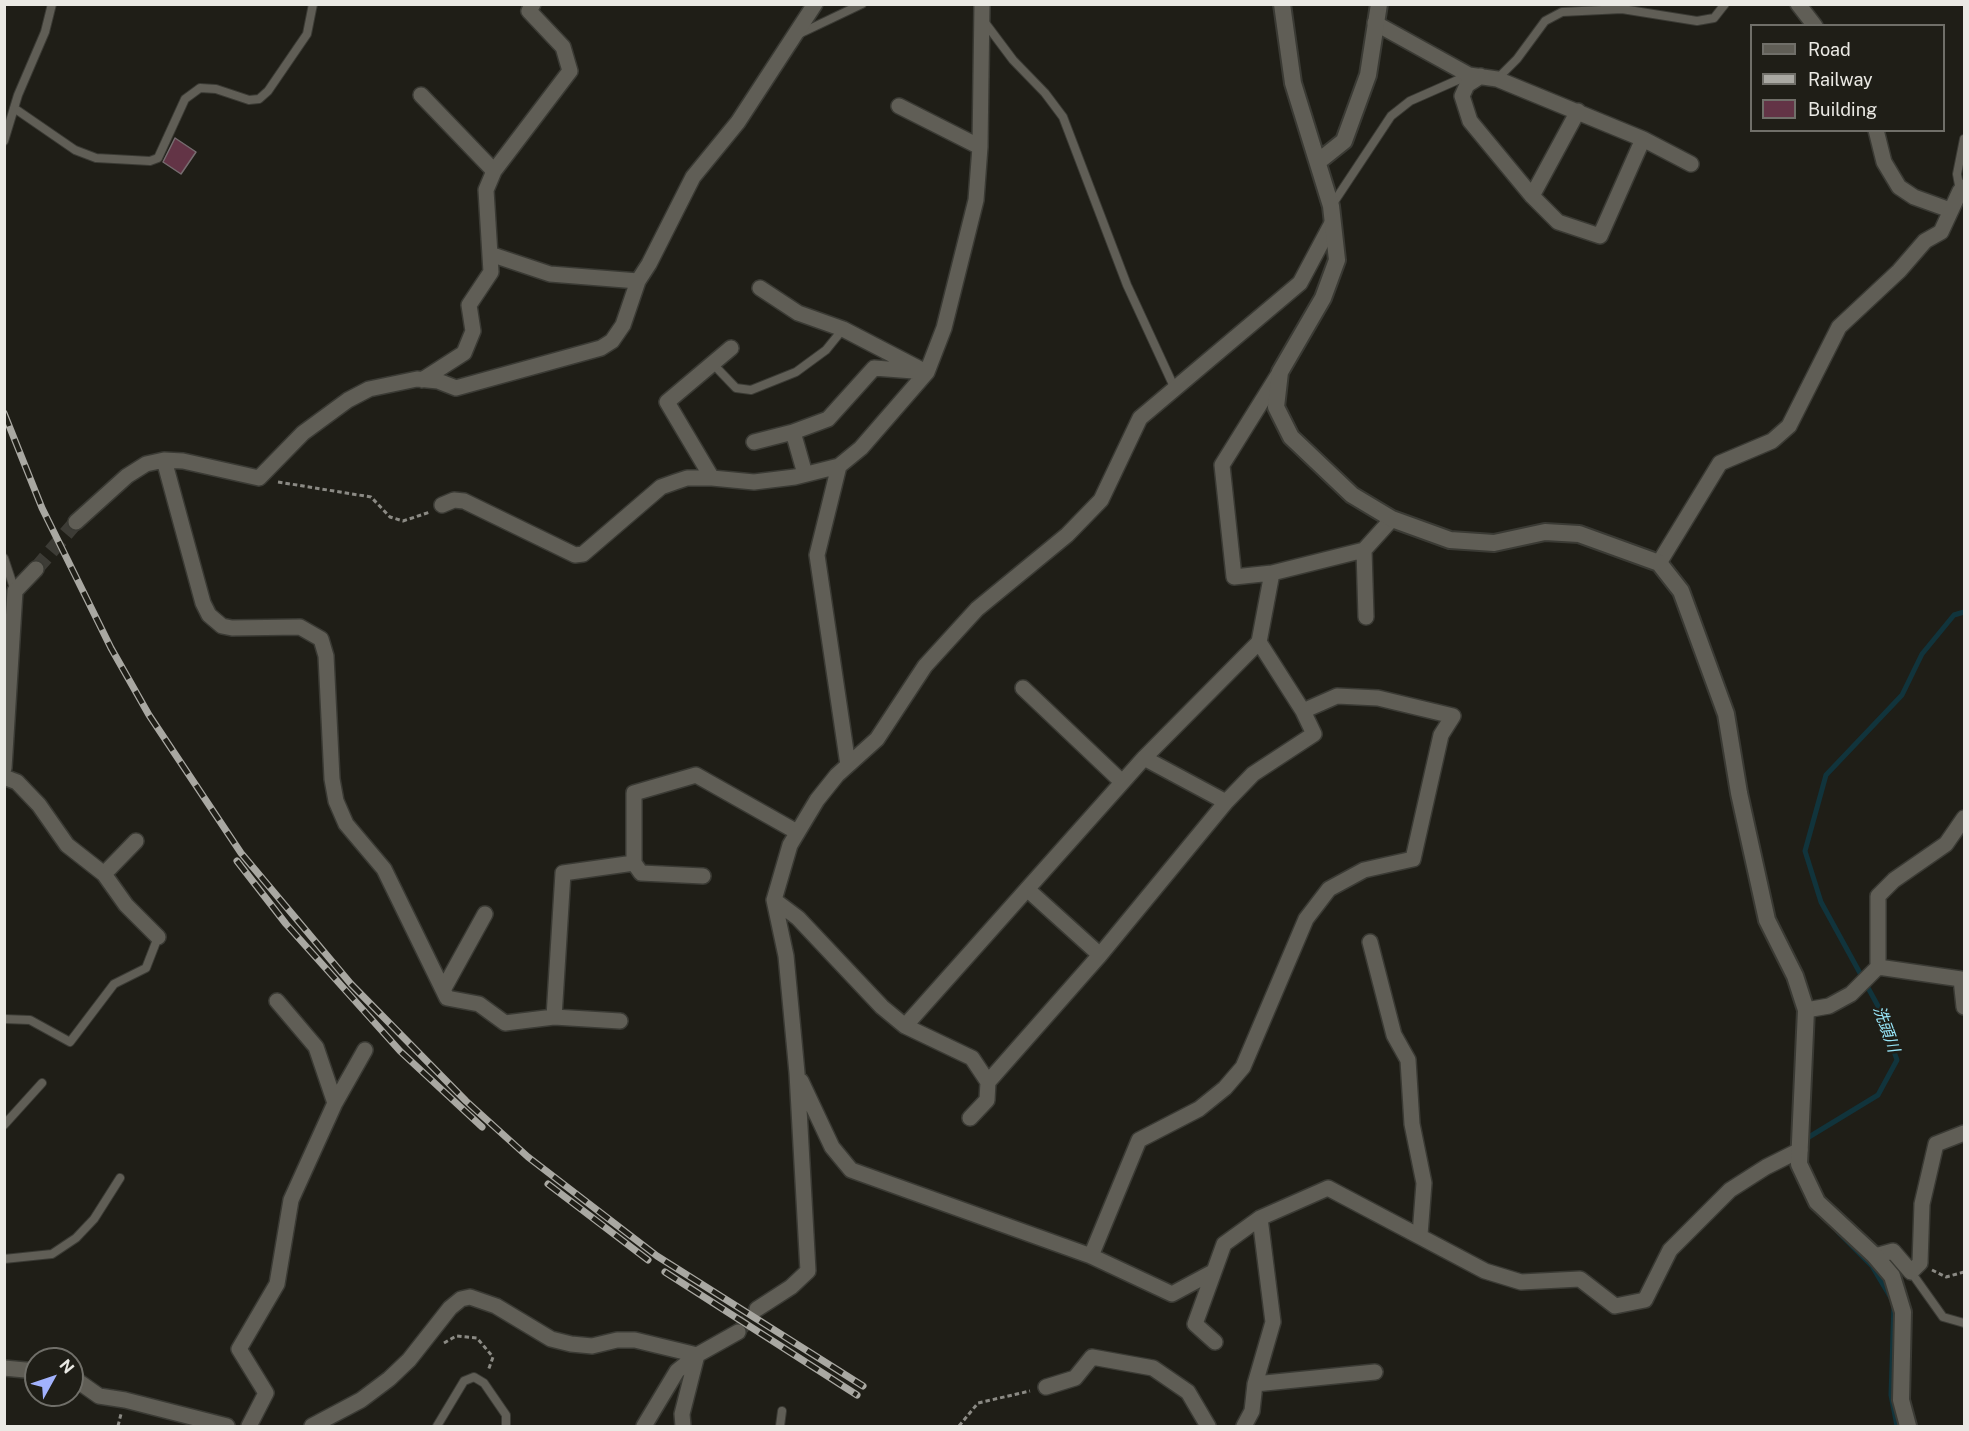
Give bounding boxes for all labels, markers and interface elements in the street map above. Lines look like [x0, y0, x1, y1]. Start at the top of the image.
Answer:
legend [1750, 24, 1945, 132]
text: Road [1808, 39, 1851, 60]
text: Railway [1808, 69, 1873, 90]
text: Building [1808, 99, 1877, 120]
water label: 洗頭川 [1869, 1003, 1903, 1055]
north arrow [24, 1347, 84, 1407]
text: N [55, 1355, 78, 1377]

